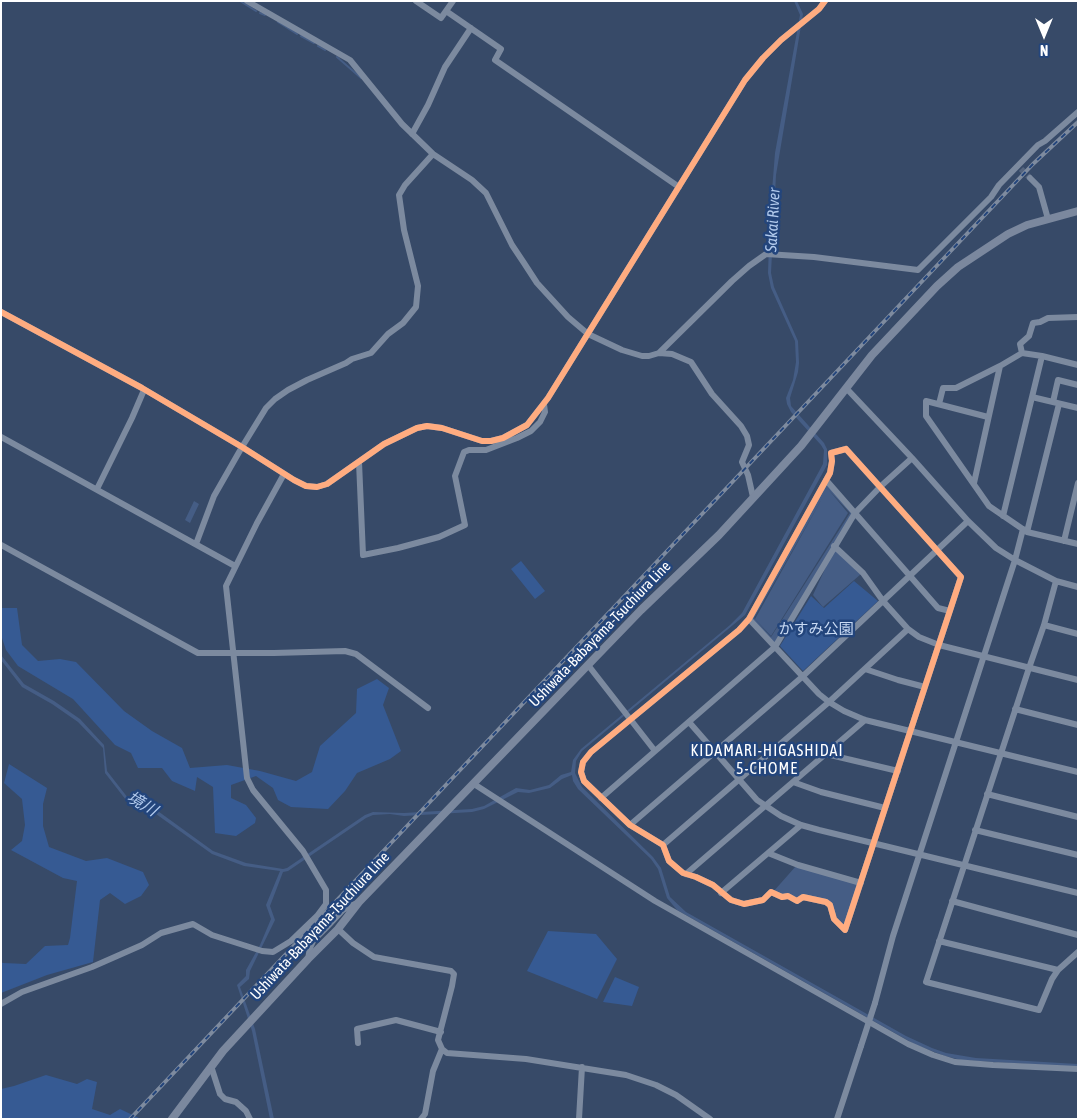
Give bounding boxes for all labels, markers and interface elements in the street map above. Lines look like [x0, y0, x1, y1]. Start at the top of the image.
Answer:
north arrow [1019, 10, 1069, 60]
text: N [1040, 42, 1048, 58]
water label: Sakai River [762, 187, 784, 253]
street label: Ushiwata-Babayama-Tsuchiura Line [525, 557, 675, 711]
park label: かすみ公園 [779, 620, 853, 638]
district label: KIDAMARI-HIGASHIDAI 5-CHOME [688, 741, 846, 779]
water label: 境川 [123, 788, 161, 820]
street label: Ushiwata-Babayama-Tsuchiura Line [247, 848, 393, 1004]

